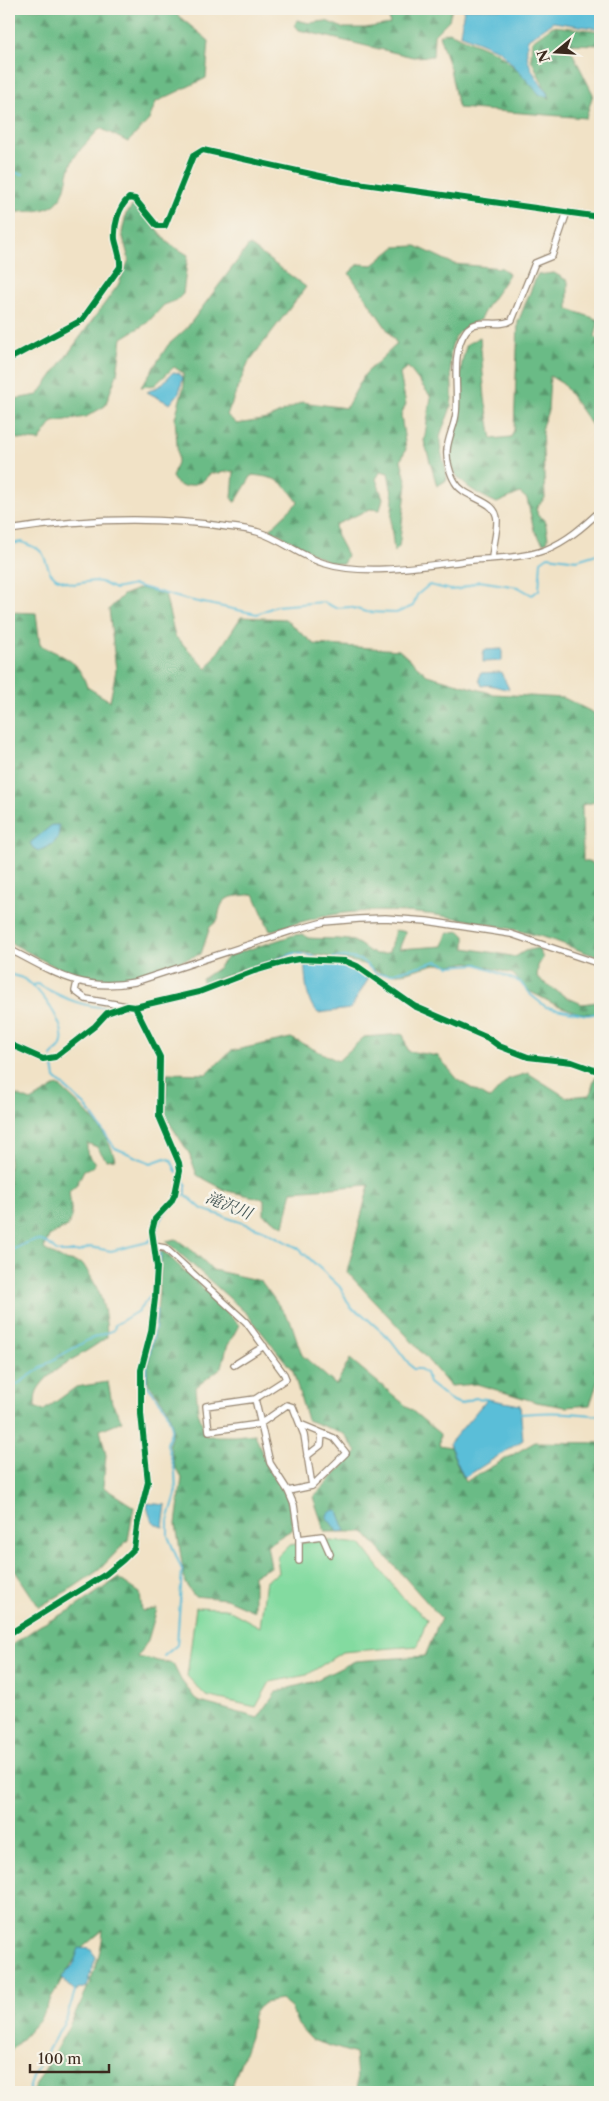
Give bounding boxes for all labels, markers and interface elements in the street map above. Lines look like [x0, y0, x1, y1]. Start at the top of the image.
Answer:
north arrow [532, 28, 582, 78]
text: N [533, 47, 554, 65]
water label: 滝沢川 [203, 1187, 257, 1224]
scale bar [30, 2041, 109, 2073]
text: 100 m [38, 2049, 81, 2068]

